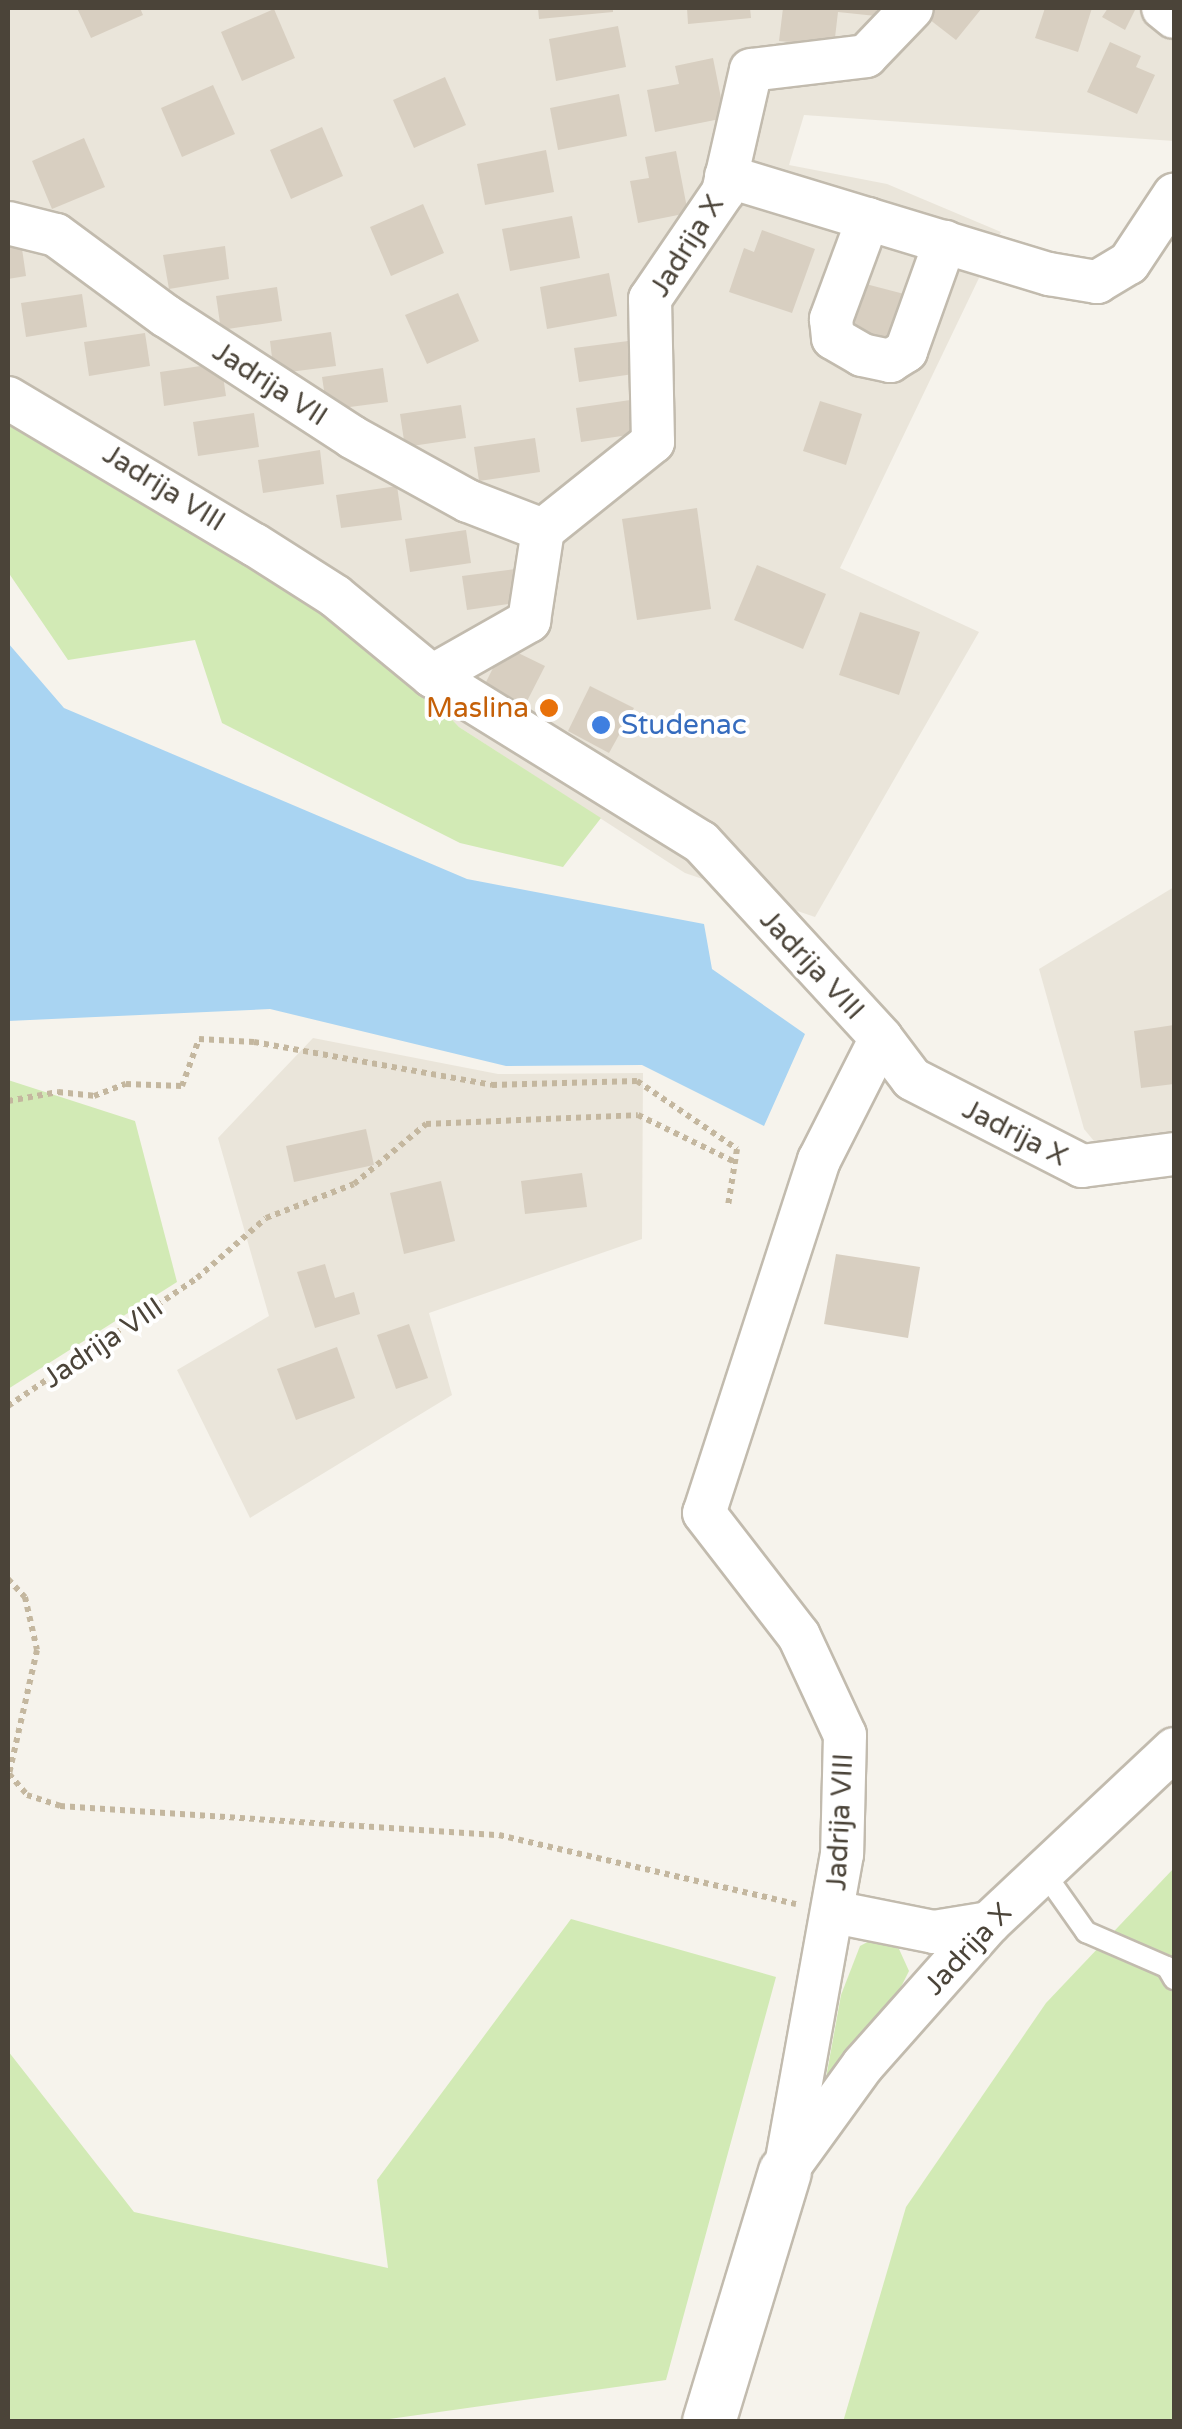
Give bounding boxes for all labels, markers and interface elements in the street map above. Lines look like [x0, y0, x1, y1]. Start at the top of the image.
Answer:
street label: Jadrija X [643, 189, 731, 303]
street label: Jadrija VII [206, 335, 334, 433]
street label: Jadrija VIII [97, 437, 231, 539]
place label: Maslina [426, 691, 529, 725]
marker: Maslina [538, 697, 560, 719]
place label: Studenac [621, 708, 747, 742]
marker: Studenac [590, 714, 612, 736]
street label: Jadrija VIII [753, 903, 871, 1027]
street label: Jadrija X [957, 1092, 1073, 1174]
street label: Jadrija VIII [37, 1291, 169, 1395]
street label: Jadrija VIII [820, 1752, 860, 1892]
street label: Jadrija X [917, 1896, 1019, 2002]

